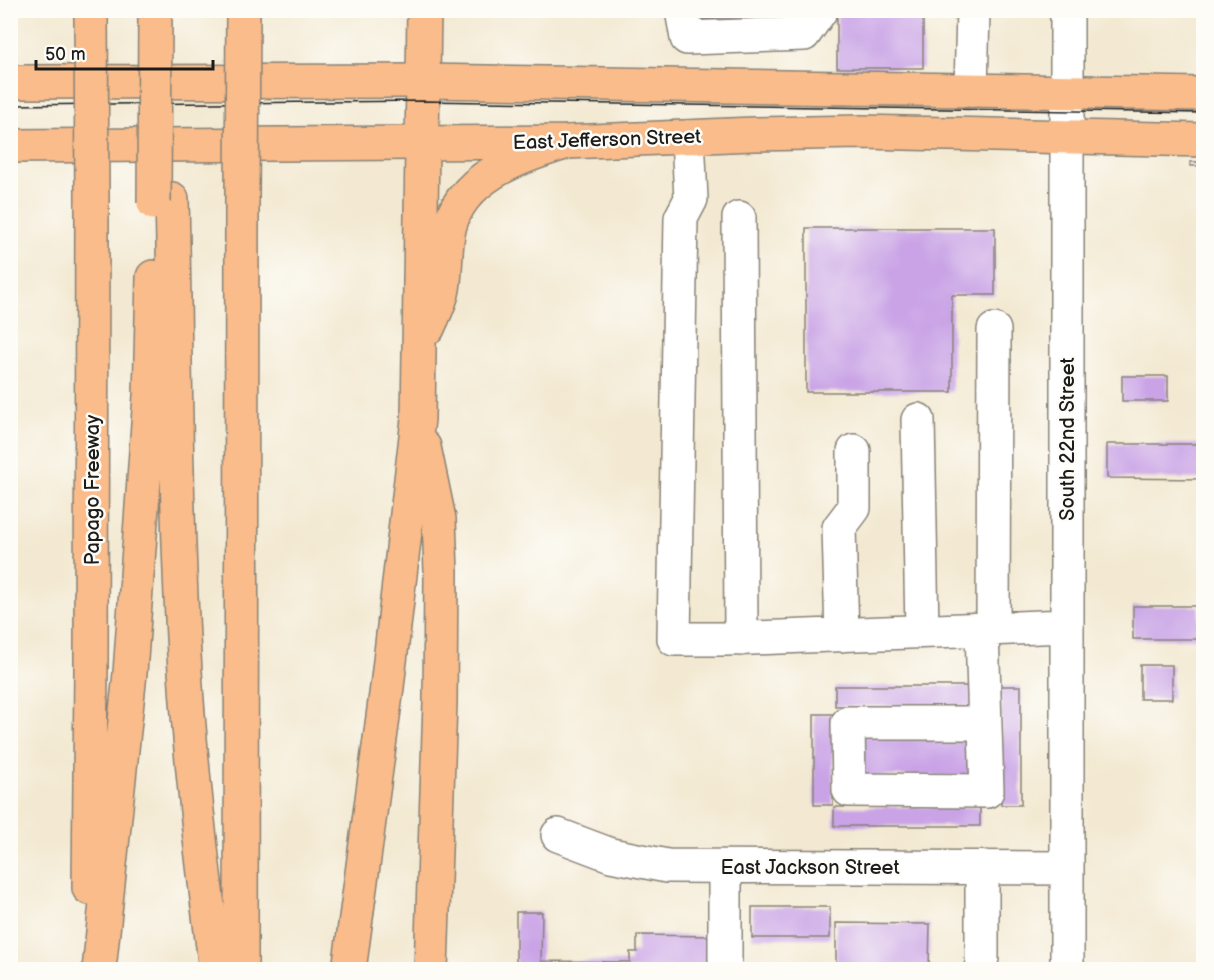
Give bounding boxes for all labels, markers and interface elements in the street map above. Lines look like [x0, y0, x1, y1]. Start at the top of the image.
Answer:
scale bar [36, 33, 213, 71]
text: 50 m [45, 44, 86, 65]
street label: East Jefferson Street [512, 125, 702, 155]
street label: South 22nd Street [1056, 357, 1080, 521]
street label: Papago Freeway [81, 415, 105, 565]
street label: East Jackson Street [720, 856, 900, 880]

